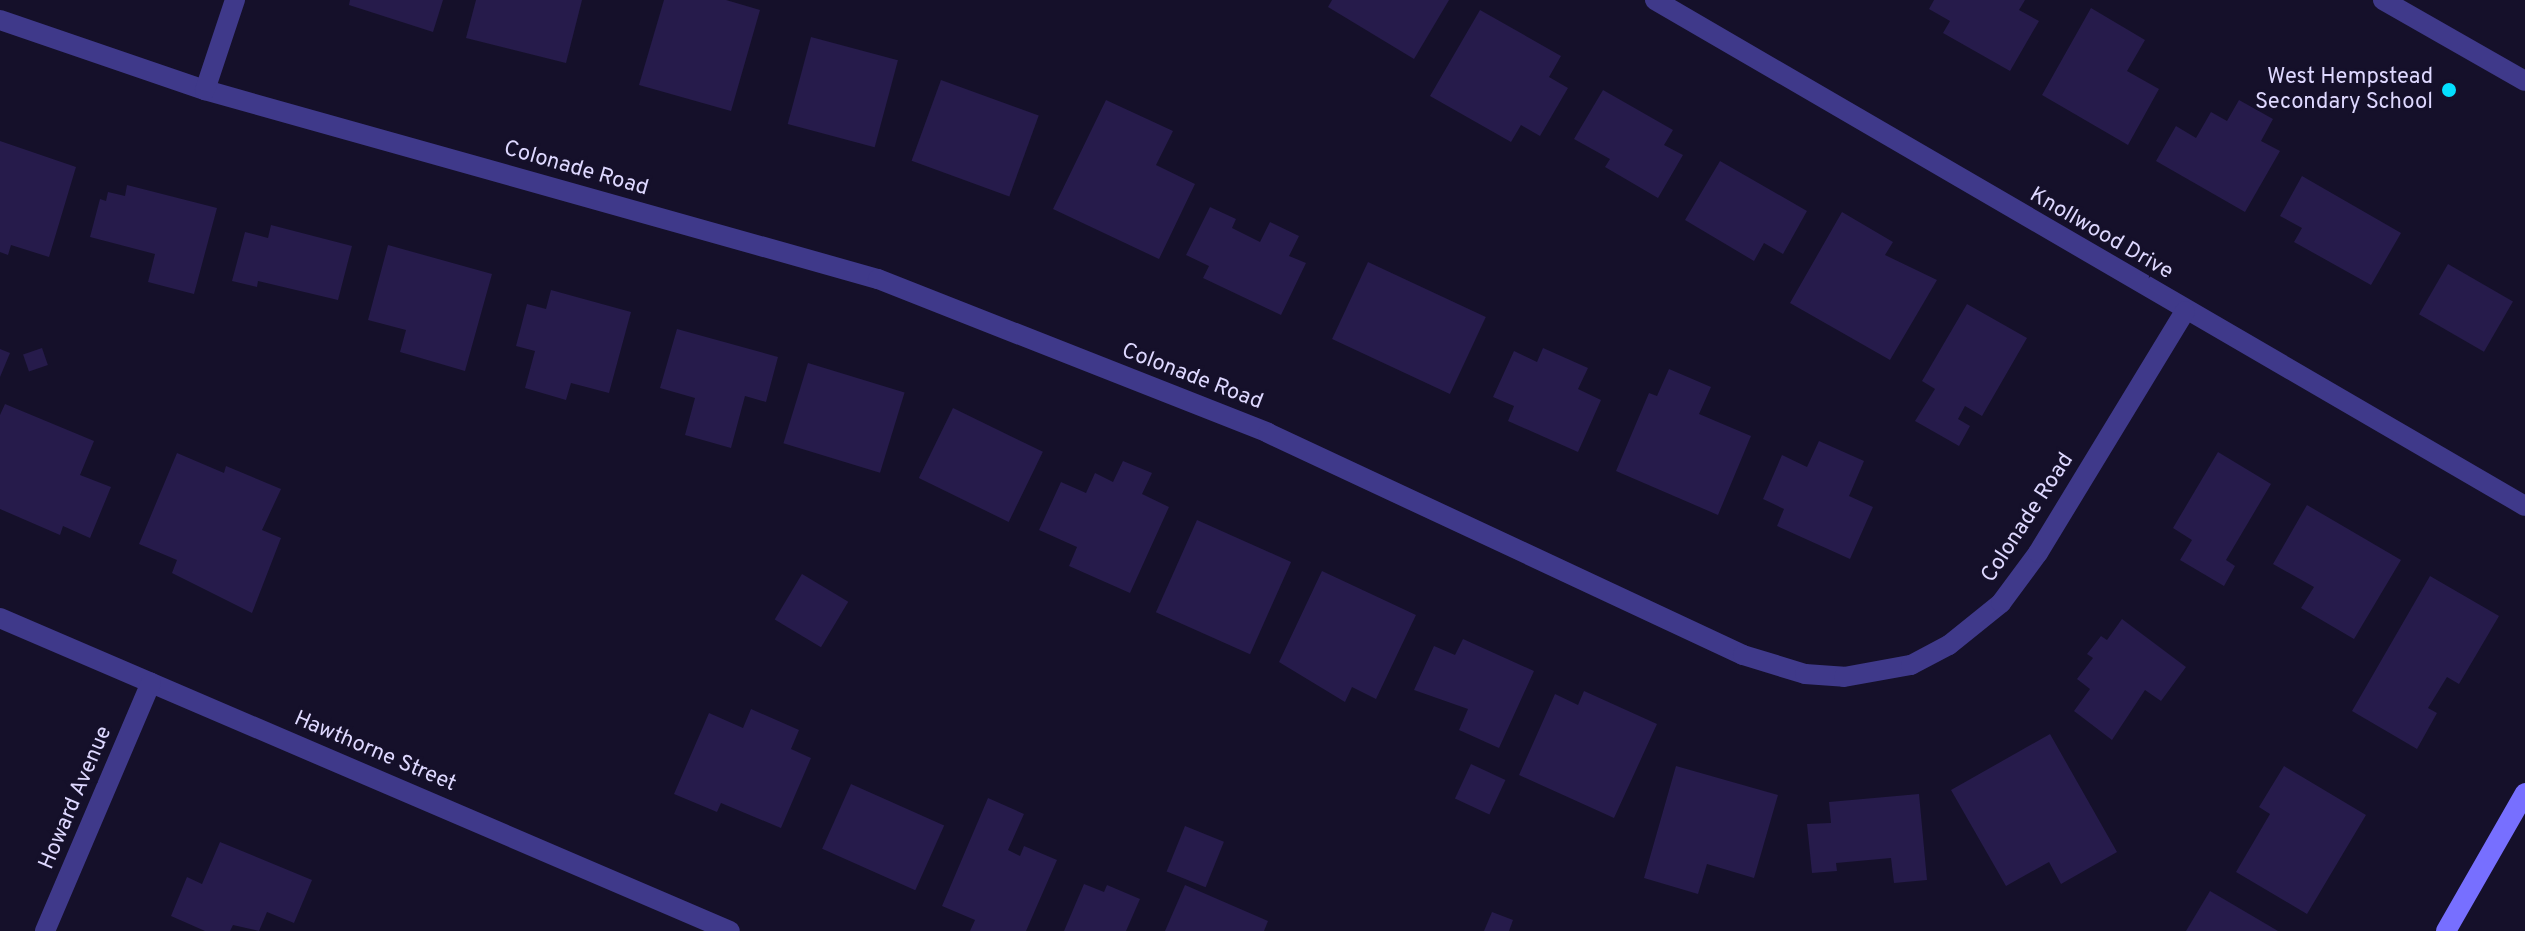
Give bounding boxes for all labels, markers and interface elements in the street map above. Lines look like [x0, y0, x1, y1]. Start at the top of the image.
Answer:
place label: West Hempstead Secondary School [2255, 64, 2433, 116]
marker: West Hempstead Secondary School [2440, 81, 2458, 99]
street label: Colonade Road [501, 136, 651, 202]
street label: Knollwood Drive [2024, 182, 2178, 286]
street label: Colonade Road [1118, 338, 1266, 416]
street label: Colonade Road [1976, 448, 2080, 588]
street label: Hawthorne Street [290, 706, 460, 798]
street label: Howard Avenue [34, 722, 118, 874]

